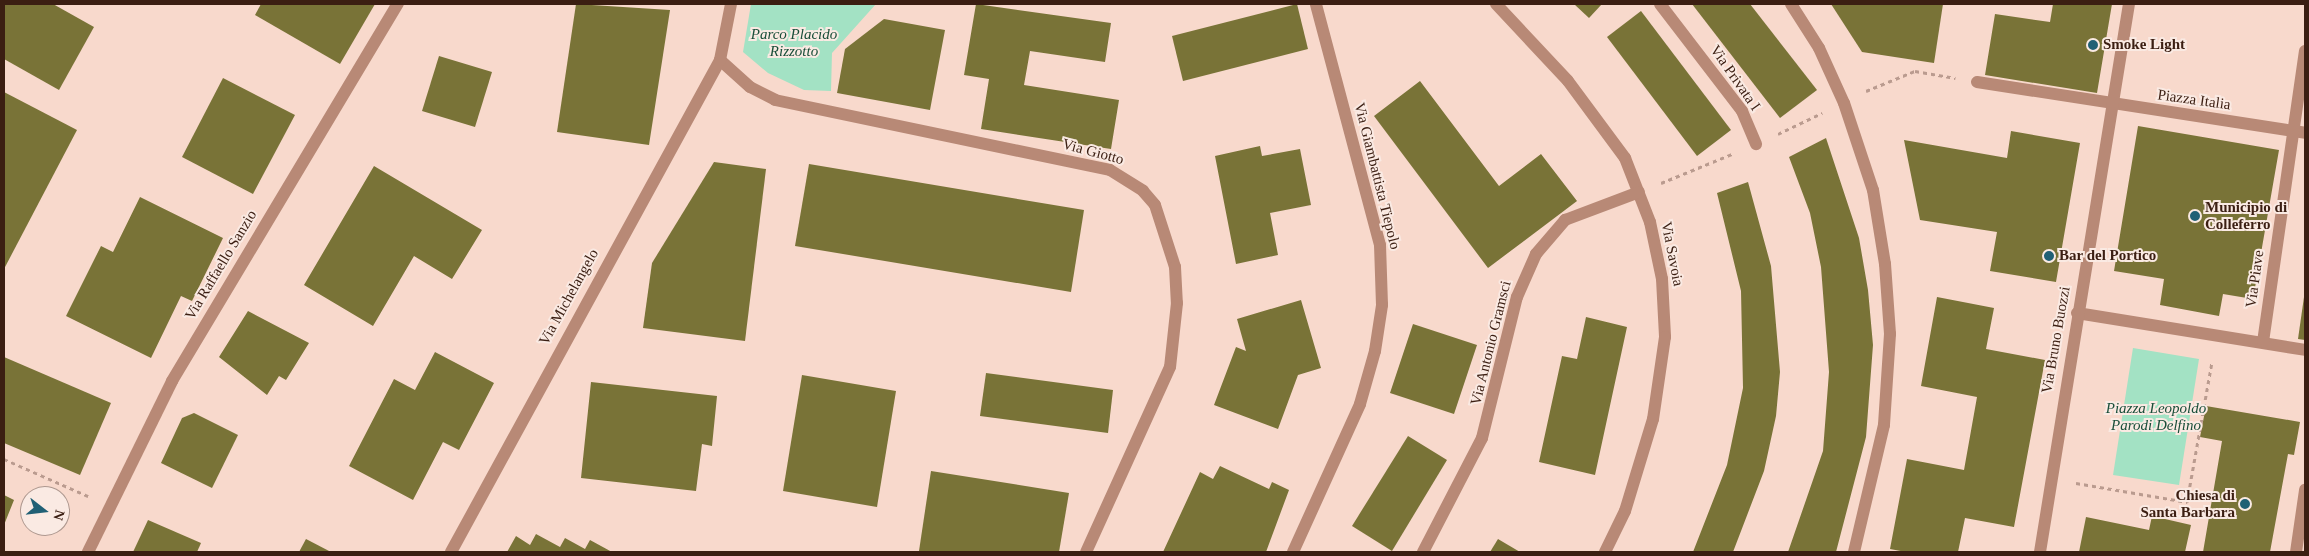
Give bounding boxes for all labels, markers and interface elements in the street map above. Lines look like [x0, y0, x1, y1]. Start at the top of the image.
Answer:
park label: Parco Placido Rizzotto [751, 25, 837, 60]
place label: Smoke Light [2103, 36, 2185, 54]
marker: Smoke Light [2087, 39, 2099, 51]
street label: Via Privata I [1706, 42, 1764, 114]
street label: Piazza Italia [2156, 86, 2232, 114]
street label: Via Giambattista Tiepolo [1350, 101, 1404, 251]
street label: Via Giotto [1060, 135, 1126, 169]
place label: Municipio di Colleferro [2205, 198, 2287, 233]
street label: Via Raffaello Sanzio [181, 207, 261, 323]
marker: Municipio di Colleferro [2189, 210, 2201, 222]
street label: Via Savoia [1657, 220, 1687, 288]
street label: Via Michelangelo [535, 246, 603, 348]
place label: Bar del Portico [2059, 247, 2156, 265]
street label: Via Piave [2242, 249, 2268, 309]
marker: Bar del Portico [2043, 250, 2055, 262]
street label: Via Antonio Gramsci [1467, 279, 1515, 407]
street label: Via Bruno Buozzi [2038, 285, 2074, 395]
park label: Piazza Leopoldo Parodi Delfino [2106, 399, 2206, 434]
north arrow [20, 486, 70, 536]
place label: Chiesa di Santa Barbara [2140, 486, 2235, 521]
marker: Chiesa di Santa Barbara [2239, 498, 2251, 510]
text: N [50, 508, 68, 522]

